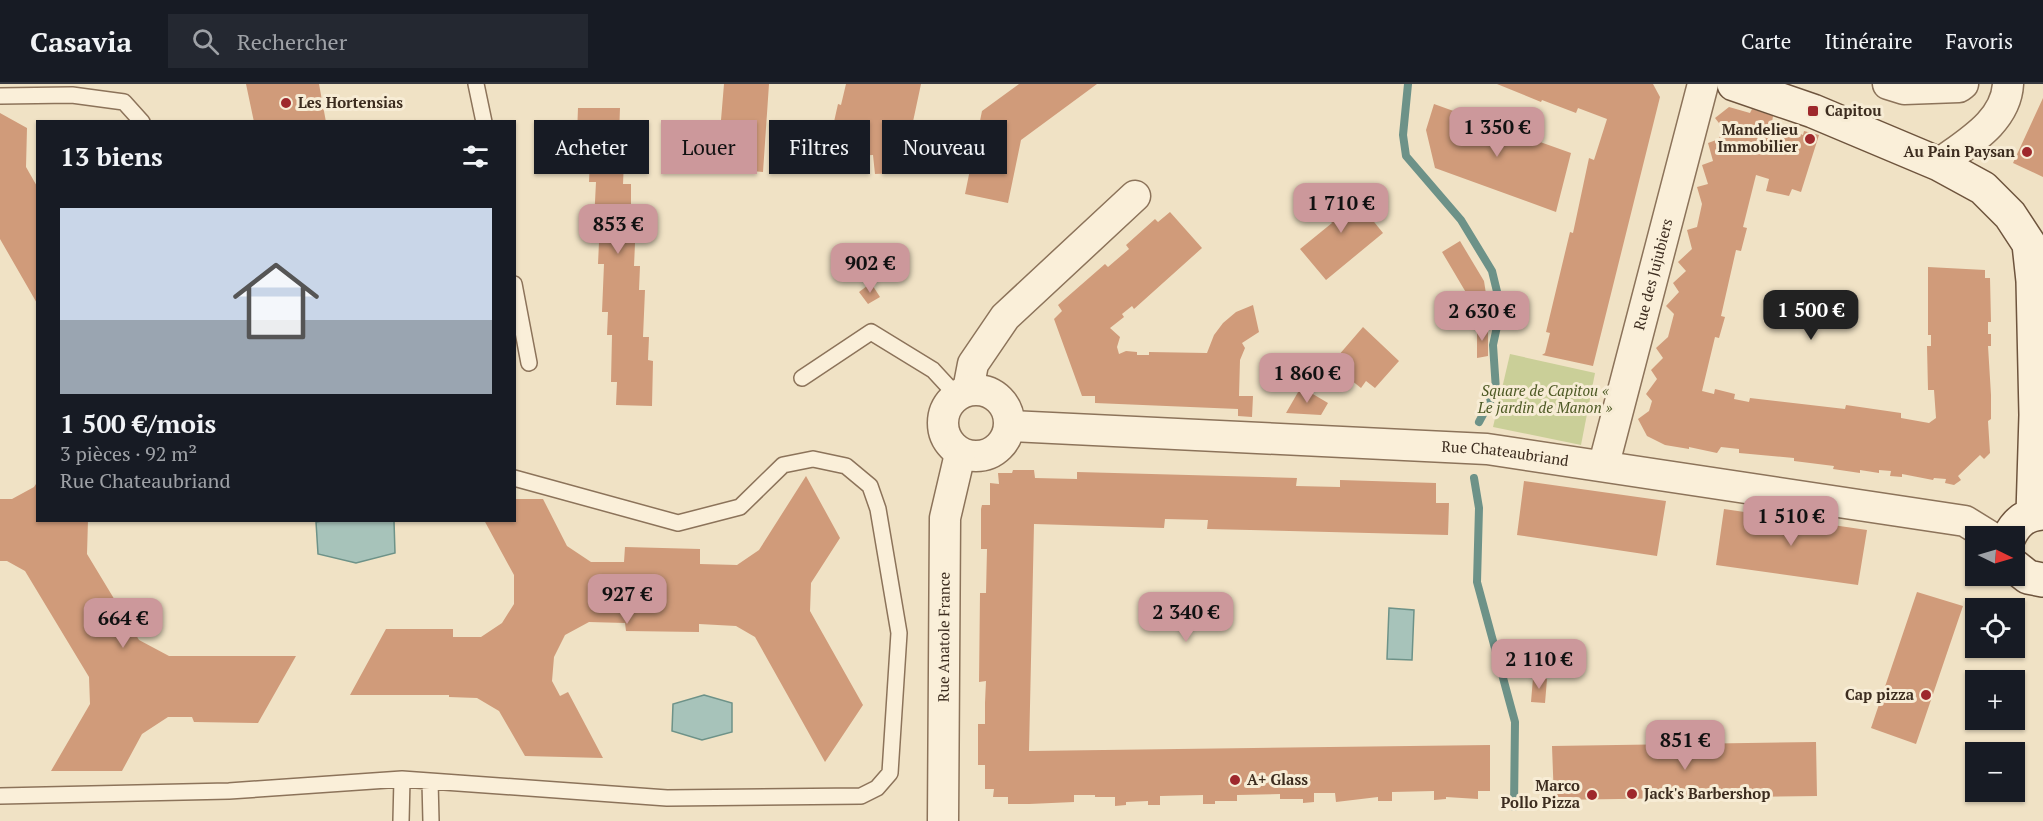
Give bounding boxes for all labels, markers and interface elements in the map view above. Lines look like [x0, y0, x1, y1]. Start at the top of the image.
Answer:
search box [168, 14, 588, 68]
text: Casavia [30, 23, 132, 60]
icon: search [189, 25, 222, 58]
text: Rechercher [237, 27, 347, 56]
text: Carte [1741, 27, 1791, 55]
text: Itinéraire [1824, 27, 1913, 55]
text: Favoris [1946, 27, 2013, 55]
place label: Les Hortensias [298, 92, 403, 112]
marker: Les Hortensias [279, 96, 293, 110]
place label: Capitou [1825, 100, 1882, 120]
marker: Capitou [1806, 104, 1820, 118]
pin: 1 350 € [1442, 107, 1552, 158]
text: 1 350 € [1463, 113, 1531, 140]
place label: Mandelieu Immobilier [1718, 119, 1799, 156]
chip: Acheter [534, 120, 649, 174]
chip: Louer [661, 120, 757, 174]
chip: Filtres [769, 120, 870, 174]
chip: Nouveau [882, 120, 1007, 174]
marker: Mandelieu Immobilier [1803, 132, 1817, 146]
text: 13 biens [60, 139, 163, 173]
icon: filters [459, 140, 492, 173]
place label: Au Pain Paysan [1904, 141, 2015, 161]
marker: Au Pain Paysan [2020, 145, 2034, 159]
pin: 1 710 € [1286, 183, 1396, 234]
text: 1 710 € [1307, 189, 1375, 216]
pin: 853 € [576, 204, 660, 255]
text: 853 € [593, 210, 643, 237]
street label: Rue des Jujubiers [1628, 216, 1677, 332]
pin: 902 € [828, 243, 912, 294]
icon: home [222, 247, 330, 355]
text: 902 € [845, 249, 895, 276]
pin: 1 500 € [1756, 290, 1866, 341]
pin: 2 630 € [1427, 291, 1537, 342]
text: 1 500 € [1777, 296, 1845, 323]
text: 2 630 € [1448, 297, 1516, 324]
pin: 1 860 € [1252, 353, 1362, 404]
text: 1 860 € [1273, 359, 1341, 386]
park label: Square de Capitou « Le jardin de Manon » [1477, 380, 1612, 417]
text: 1 500 €/mois [60, 406, 216, 440]
street label: Rue Chateaubriand [1441, 436, 1570, 470]
text: 3 pièces · 92 m² [60, 440, 197, 467]
text: Rue Chateaubriand [60, 467, 231, 494]
pin: 1 510 € [1736, 496, 1846, 547]
text: 1 510 € [1757, 502, 1825, 529]
north arrow [1965, 526, 2025, 586]
map controls [1965, 526, 2025, 802]
street label: Rue Anatole France [933, 572, 954, 702]
pin: 927 € [585, 574, 669, 625]
text: 927 € [602, 580, 652, 607]
pin: 2 340 € [1131, 592, 1241, 643]
pin: 664 € [81, 598, 165, 649]
text: 2 340 € [1152, 598, 1220, 625]
button: locate [1965, 598, 2025, 658]
text: 664 € [98, 604, 148, 631]
pin: 2 110 € [1484, 639, 1594, 690]
text: 2 110 € [1505, 645, 1573, 672]
button: + [1965, 670, 2025, 730]
place label: Cap pizza [1845, 684, 1915, 704]
marker: Cap pizza [1919, 688, 1933, 702]
pin: 851 € [1643, 720, 1727, 771]
text: 851 € [1660, 726, 1710, 753]
button: − [1965, 742, 2025, 802]
place label: A+ Glass [1247, 769, 1308, 789]
marker: A+ Glass [1228, 773, 1242, 787]
place label: Marco Pollo Pizza [1501, 775, 1581, 812]
place label: Jack's Barbershop [1644, 783, 1770, 803]
marker: Jack's Barbershop [1625, 787, 1639, 801]
marker: Marco Pollo Pizza [1585, 788, 1599, 802]

